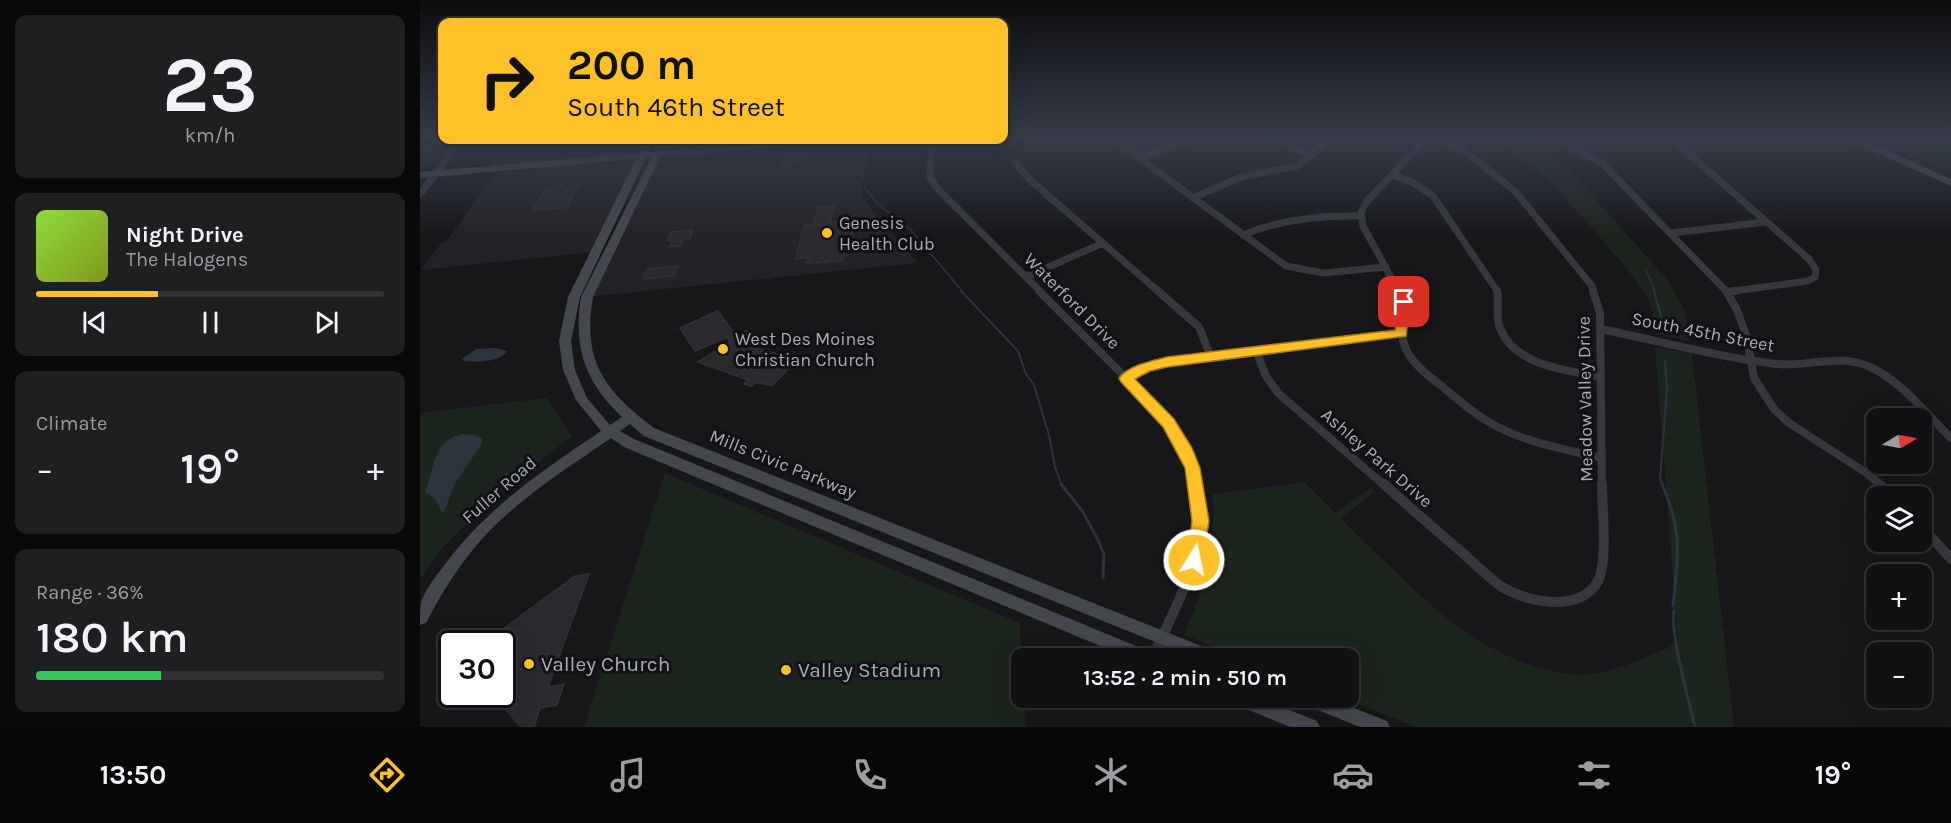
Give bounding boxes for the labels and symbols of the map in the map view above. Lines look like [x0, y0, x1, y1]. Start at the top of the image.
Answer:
place label: Genesis Health Club [839, 212, 935, 255]
marker: Genesis Health Club [820, 226, 834, 240]
street label: Waterford Drive [1019, 248, 1125, 354]
pin [1378, 276, 1429, 327]
street label: South 45th Street [1630, 307, 1777, 357]
street label: Meadow Valley Drive [1573, 316, 1597, 482]
place label: West Des Moines Christian Church [735, 328, 875, 371]
marker: West Des Moines Christian Church [716, 342, 730, 356]
street label: Ashley Park Drive [1317, 404, 1437, 512]
north arrow [1866, 408, 1932, 474]
street label: Mills Civic Parkway [706, 424, 860, 504]
street label: Fuller Road [457, 452, 541, 528]
position arrow [1162, 528, 1226, 592]
speed limit sign: 30 [438, 630, 516, 708]
place label: Valley Church [541, 652, 670, 676]
marker: Valley Church [522, 657, 536, 671]
place label: Valley Stadium [798, 658, 941, 682]
marker: Valley Stadium [779, 663, 793, 677]

